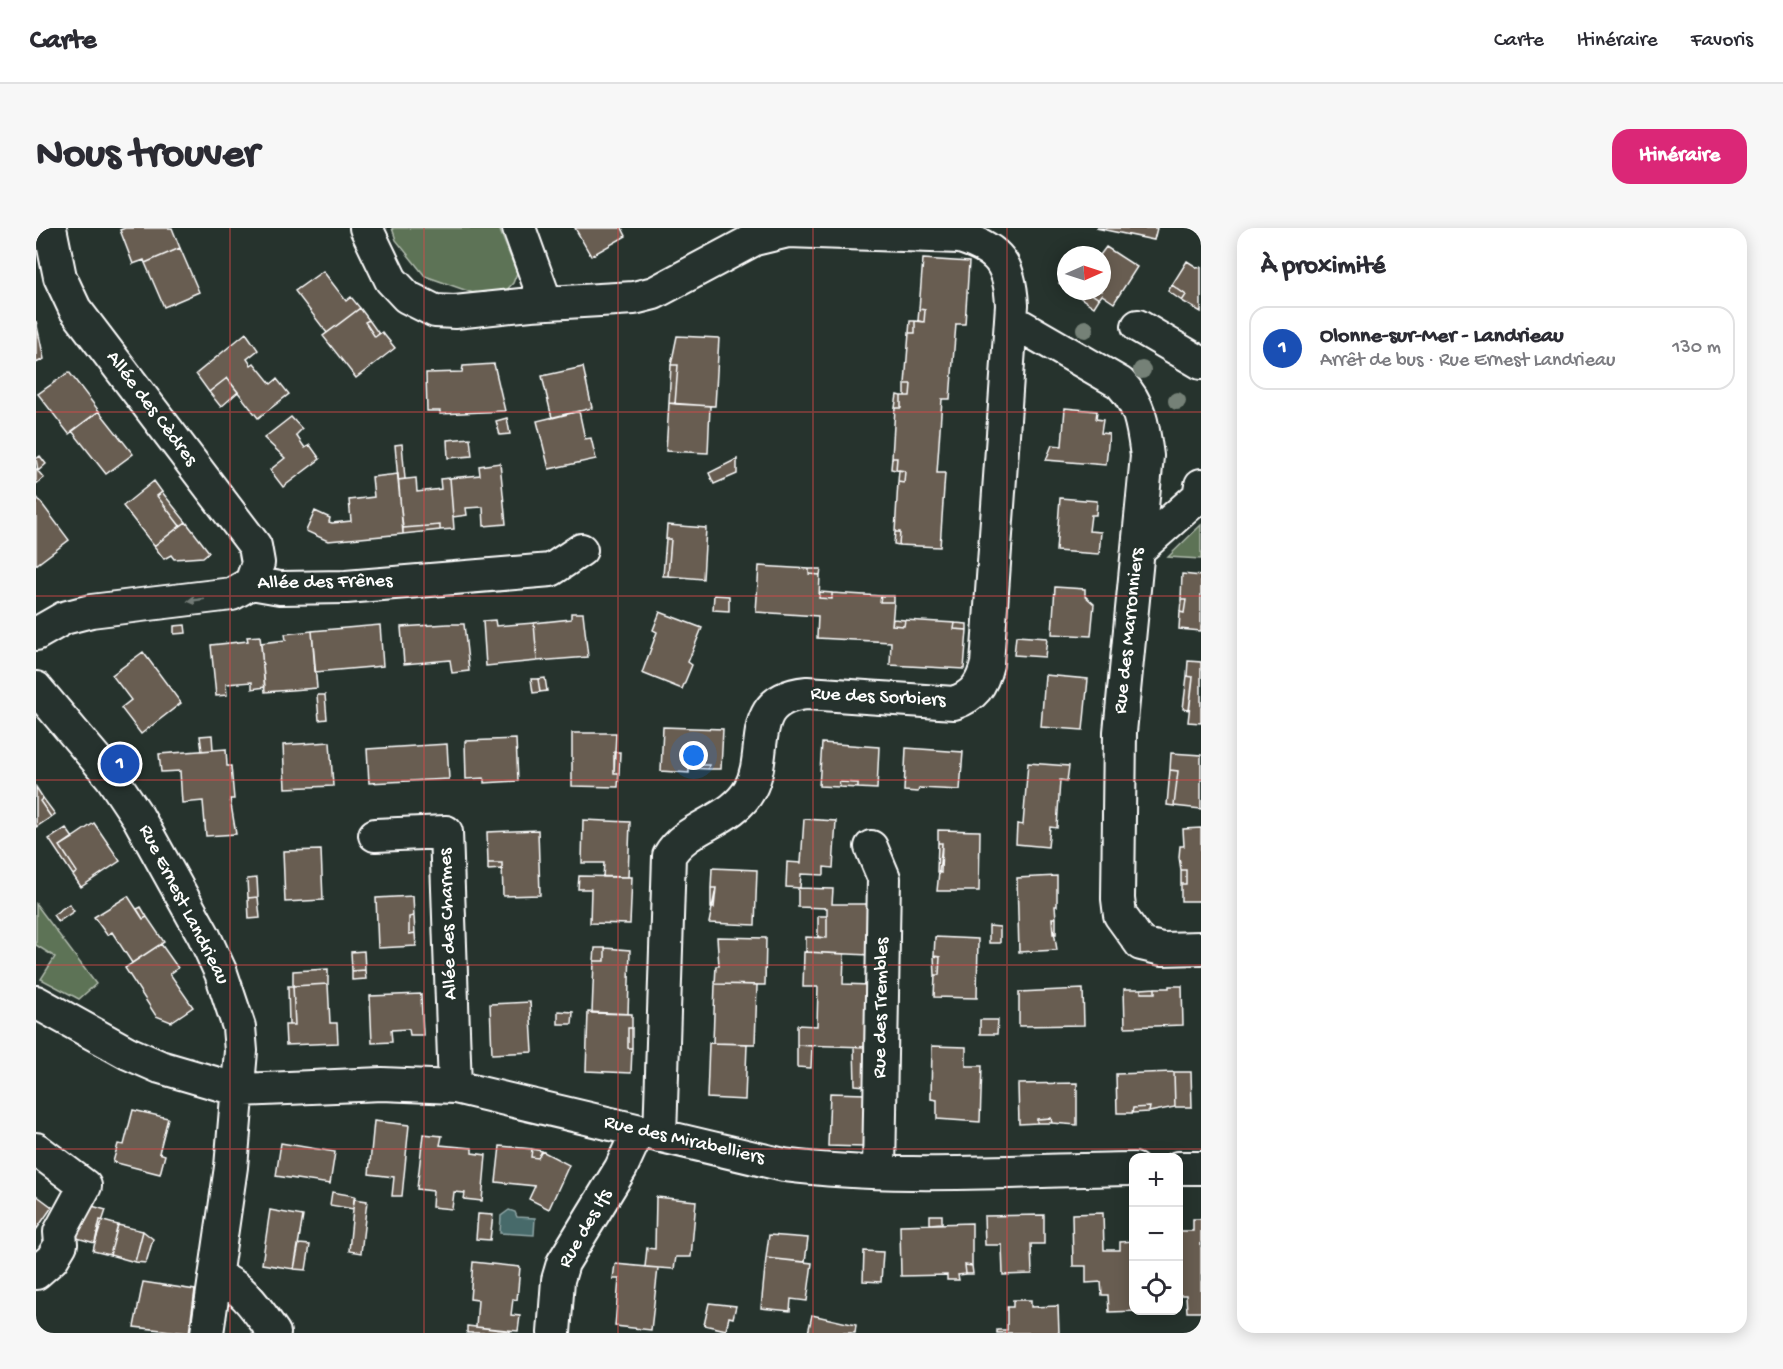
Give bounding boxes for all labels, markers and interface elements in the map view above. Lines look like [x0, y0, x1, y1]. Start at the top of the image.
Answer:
text: Carte [30, 25, 97, 58]
text: Carte [1494, 29, 1544, 54]
text: Itinéraire [1577, 29, 1658, 54]
text: Favoris [1691, 29, 1753, 54]
button: Itinéraire [1612, 129, 1747, 184]
text: Nous trouver [36, 132, 259, 181]
north arrow [1057, 246, 1111, 300]
text: À proximité [1261, 252, 1385, 283]
text: Olonne-sur-Mer - Landrieau [1320, 324, 1564, 350]
text: 1 [1278, 337, 1287, 360]
text: 130 m [1672, 337, 1721, 360]
street label: Allée des Cèdres [100, 347, 202, 471]
text: Arrêt de bus · Rue Ernest Landrieau [1320, 350, 1615, 373]
street label: Rue des Marronniers [1110, 546, 1150, 715]
street label: Allée des Frênes [257, 570, 393, 596]
one-way arrow [186, 595, 205, 604]
street label: Rue des Sorbiers [810, 683, 947, 713]
your location [679, 741, 708, 770]
pin: 1 [100, 742, 140, 786]
street label: Rue Ernest Landrieau [133, 821, 234, 989]
street label: Allée des Charmes [435, 847, 463, 1000]
street label: Rue des Trembles [869, 937, 895, 1079]
street label: Rue des Mirabelliers [601, 1111, 767, 1171]
map controls [1129, 1153, 1183, 1315]
button: + [1129, 1153, 1183, 1207]
street label: Rue des Ifs [554, 1185, 618, 1273]
button: − [1129, 1207, 1183, 1261]
button: locate [1129, 1261, 1183, 1315]

